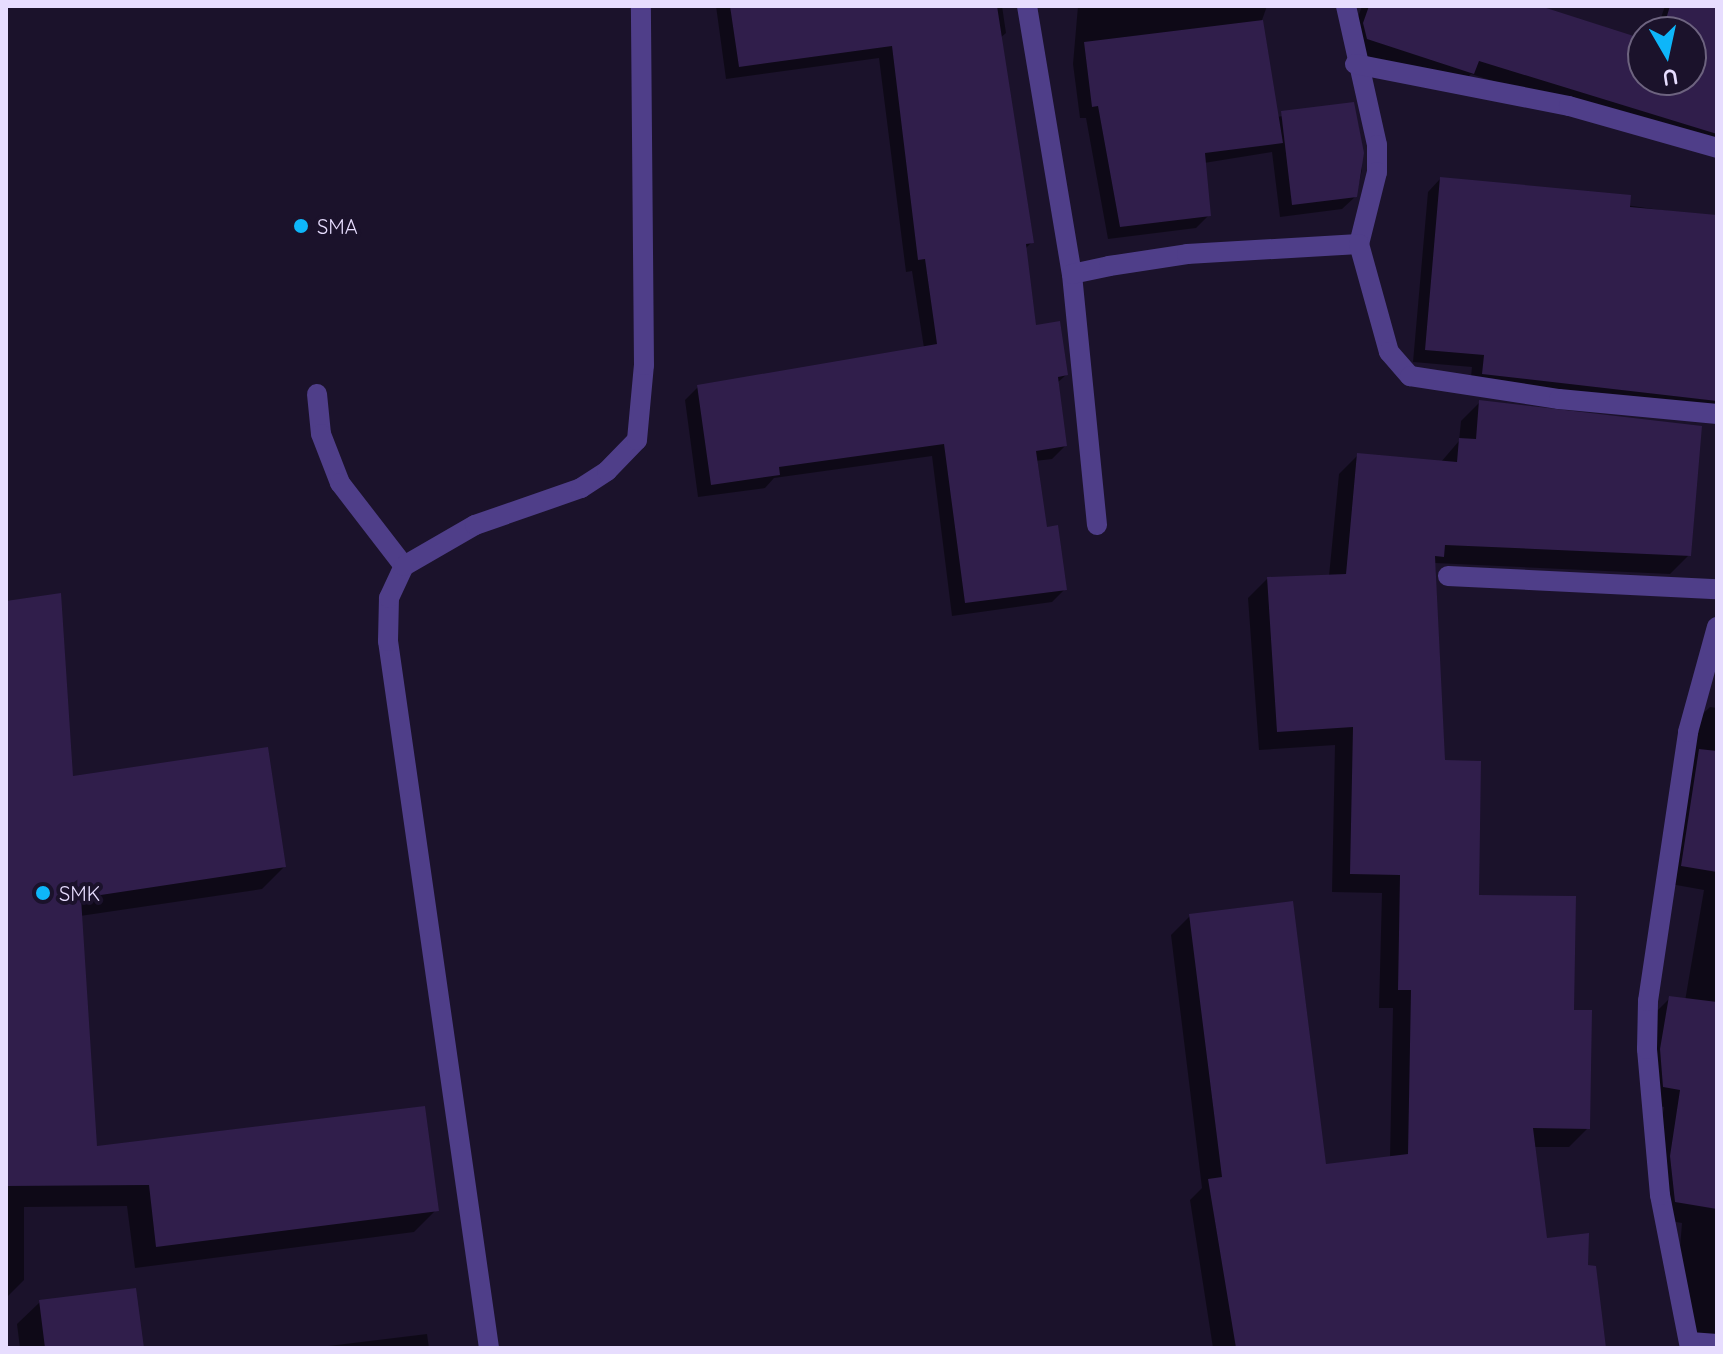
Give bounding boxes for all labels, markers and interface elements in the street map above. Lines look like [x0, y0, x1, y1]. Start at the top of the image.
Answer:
north arrow [1627, 16, 1707, 96]
text: U [1661, 63, 1680, 93]
place label: SMA [317, 214, 358, 238]
marker: SMA [292, 217, 310, 235]
place label: SMK [59, 881, 100, 905]
marker: SMK [34, 884, 52, 902]

